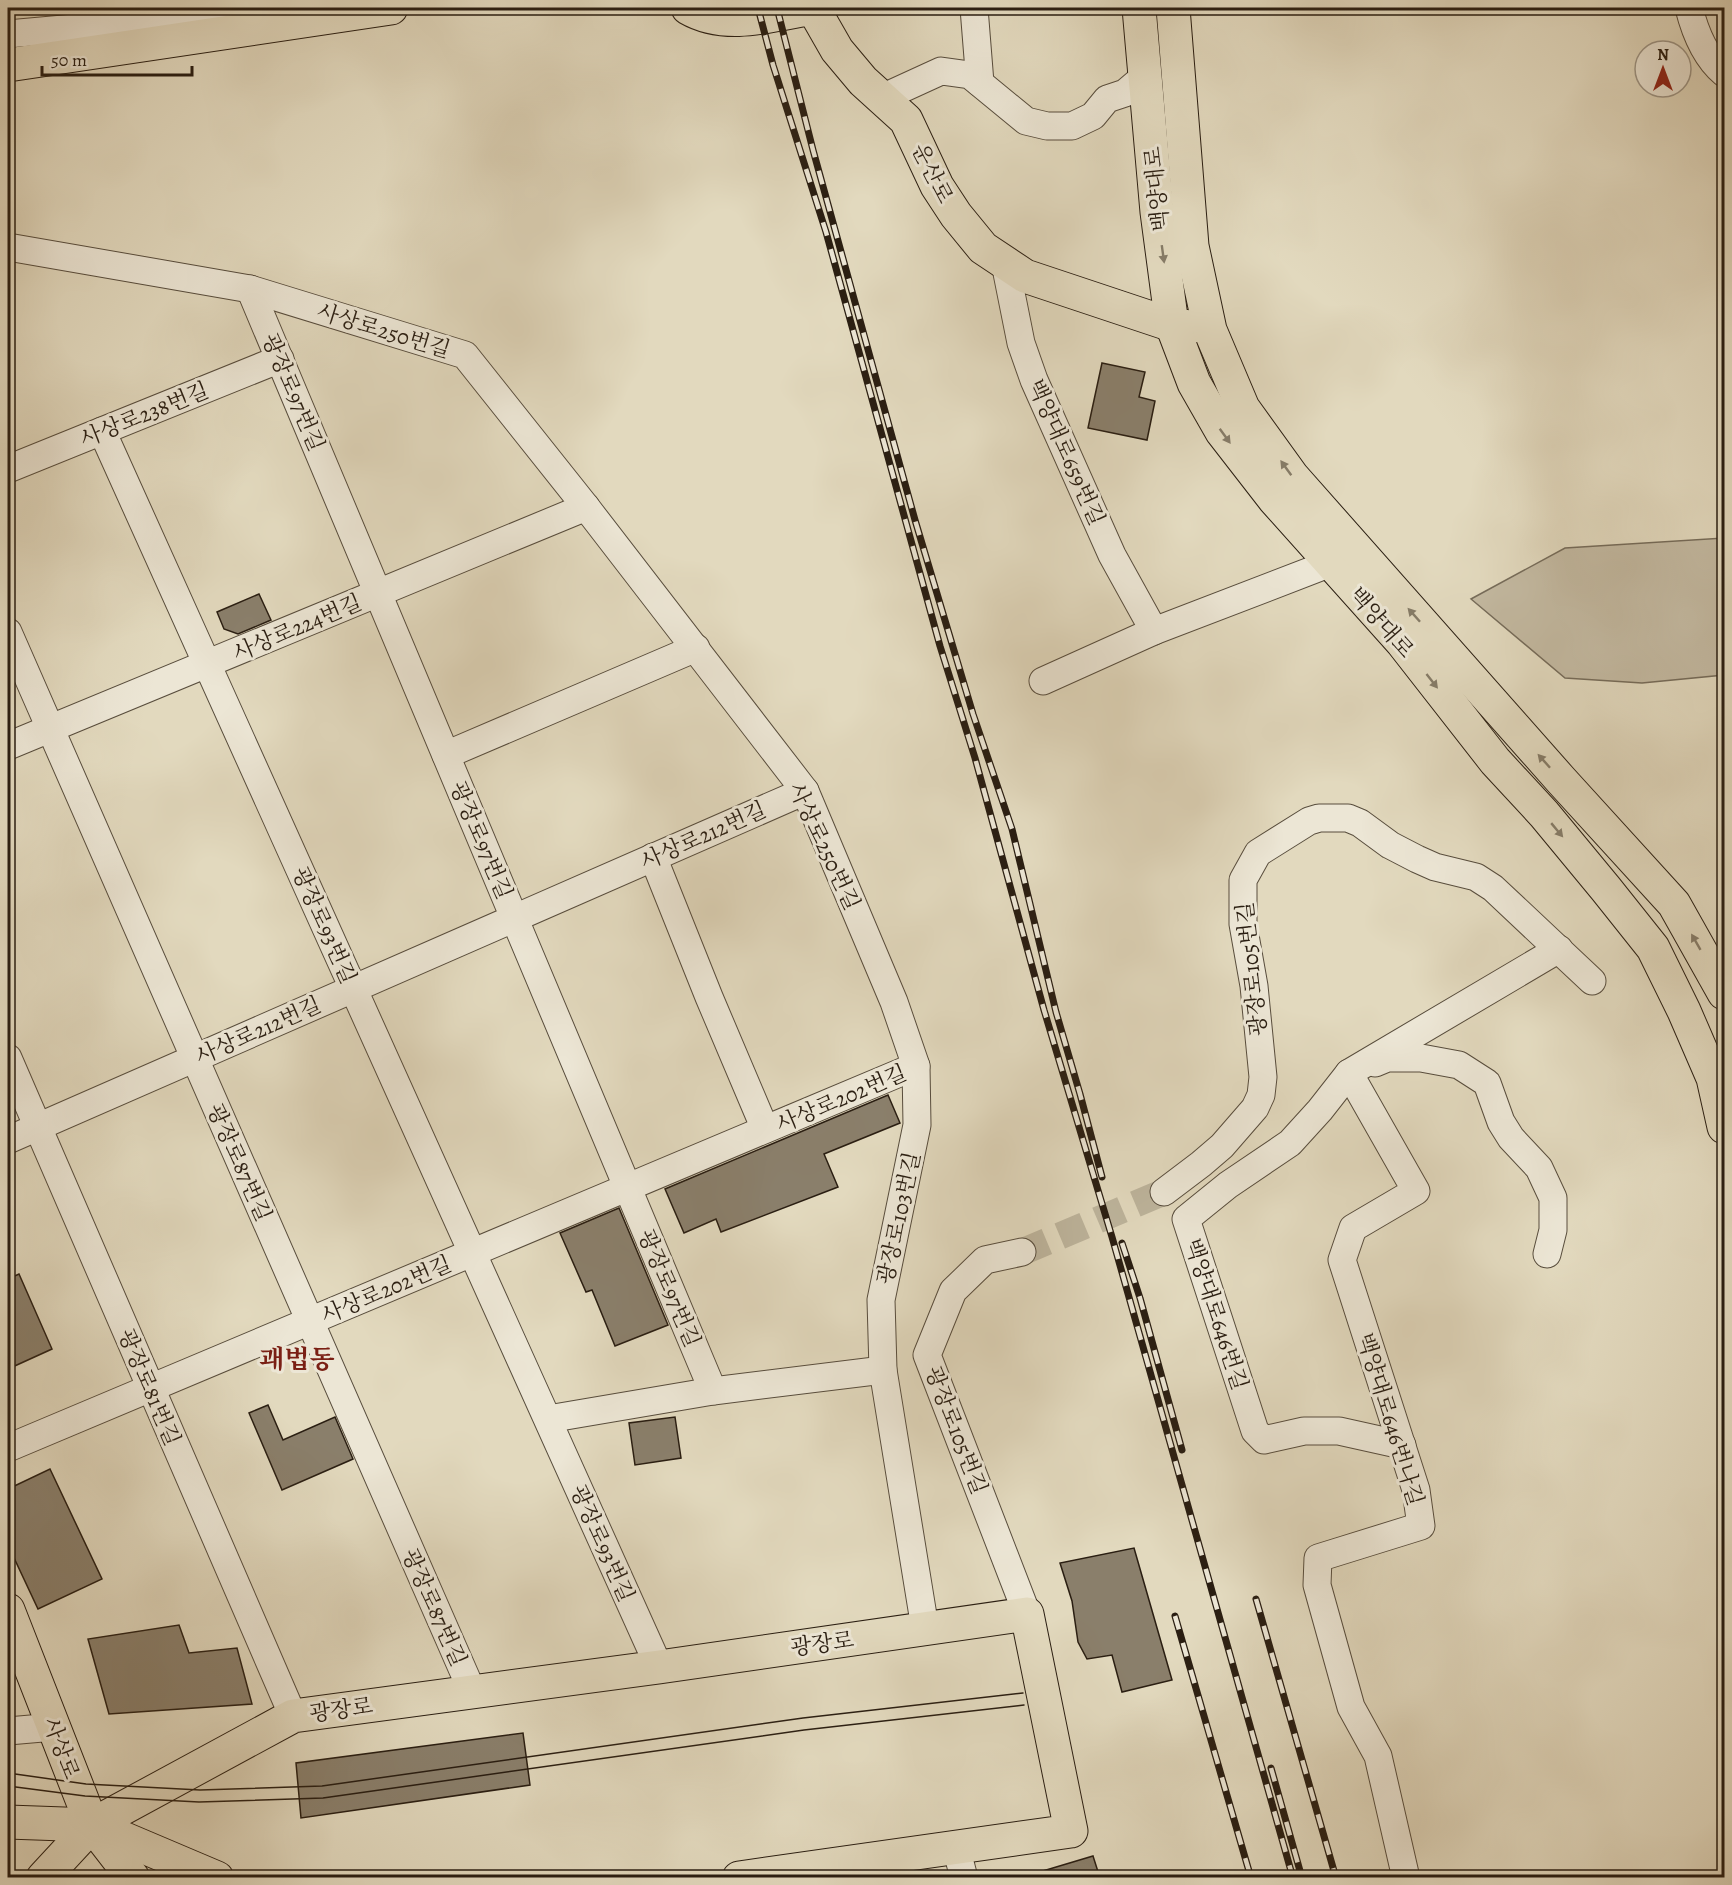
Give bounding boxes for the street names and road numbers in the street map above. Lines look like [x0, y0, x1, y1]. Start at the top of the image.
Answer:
street label: 운산로 [904, 138, 960, 209]
street label: 백양대로 [1138, 145, 1176, 233]
street label: 사상로250번길 [313, 296, 454, 365]
street label: 광장로97번길 [255, 329, 331, 456]
street label: 사상로238번길 [75, 375, 213, 454]
street label: 백양대로659번길 [1020, 375, 1112, 530]
street label: 백양대로 [1342, 581, 1420, 665]
street label: 사상로224번길 [228, 587, 366, 669]
street label: 광장로97번길 [443, 777, 519, 904]
street label: 사상로250번길 [781, 778, 867, 915]
street label: 사상로212번길 [636, 795, 771, 877]
street label: 광장로93번길 [285, 862, 363, 989]
street label: 광장로105번길 [1230, 900, 1274, 1038]
street label: 사상로212번길 [191, 990, 326, 1072]
street label: 사상로202번길 [772, 1058, 911, 1140]
street label: 광장로87번길 [200, 1099, 278, 1226]
street label: 광장로103번길 [870, 1149, 928, 1287]
street label: 광장로97번길 [631, 1225, 707, 1352]
street label: 백양대로646번길 [1177, 1235, 1255, 1394]
street label: 사상로202번길 [317, 1249, 456, 1331]
street label: 광장로81번길 [111, 1324, 187, 1451]
street label: 백양대로646번나길 [1350, 1329, 1431, 1509]
street label: 광장로105번길 [918, 1362, 994, 1499]
street label: 광장로93번길 [563, 1480, 641, 1607]
street label: 광장로87번길 [395, 1544, 473, 1671]
street label: 광장로 [788, 1625, 856, 1663]
street label: 광장로 [307, 1691, 375, 1729]
street label: 사상로 [36, 1713, 86, 1783]

